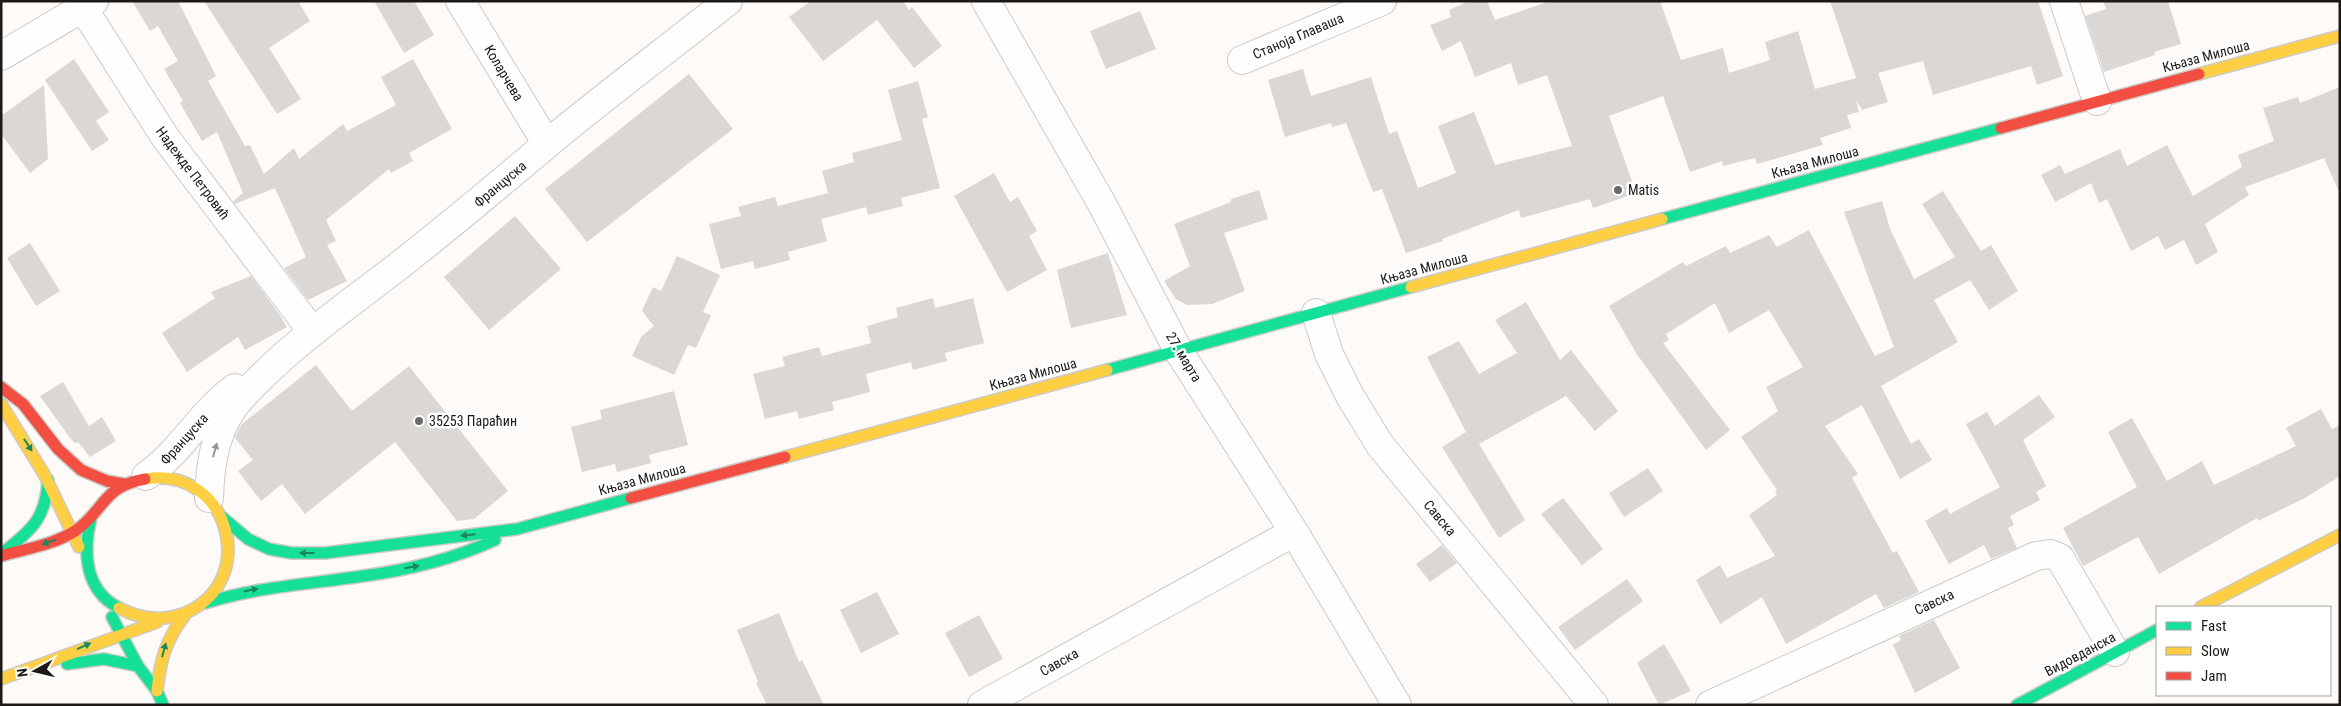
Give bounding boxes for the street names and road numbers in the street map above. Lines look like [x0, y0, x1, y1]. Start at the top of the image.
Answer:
street label: Станоја Главаша [1250, 10, 1346, 62]
street label: Књаза Милоша [2161, 37, 2251, 75]
street label: Коларчева [481, 42, 527, 104]
street label: Надежде Петровић [153, 123, 233, 223]
street label: Књаза Милоша [1770, 143, 1860, 181]
street label: Француска [471, 158, 529, 210]
street label: Књаза Милоша [1379, 249, 1469, 287]
street label: 27. марта [1163, 329, 1205, 385]
street label: Књаза Милоша [988, 355, 1078, 393]
street label: Француска [157, 410, 211, 468]
street label: Књаза Милоша [597, 460, 687, 498]
street label: Савска [1421, 497, 1459, 539]
street label: Савска [1912, 586, 1956, 618]
street label: Видовданска [2042, 629, 2118, 679]
street label: Савска [1037, 645, 1081, 679]

